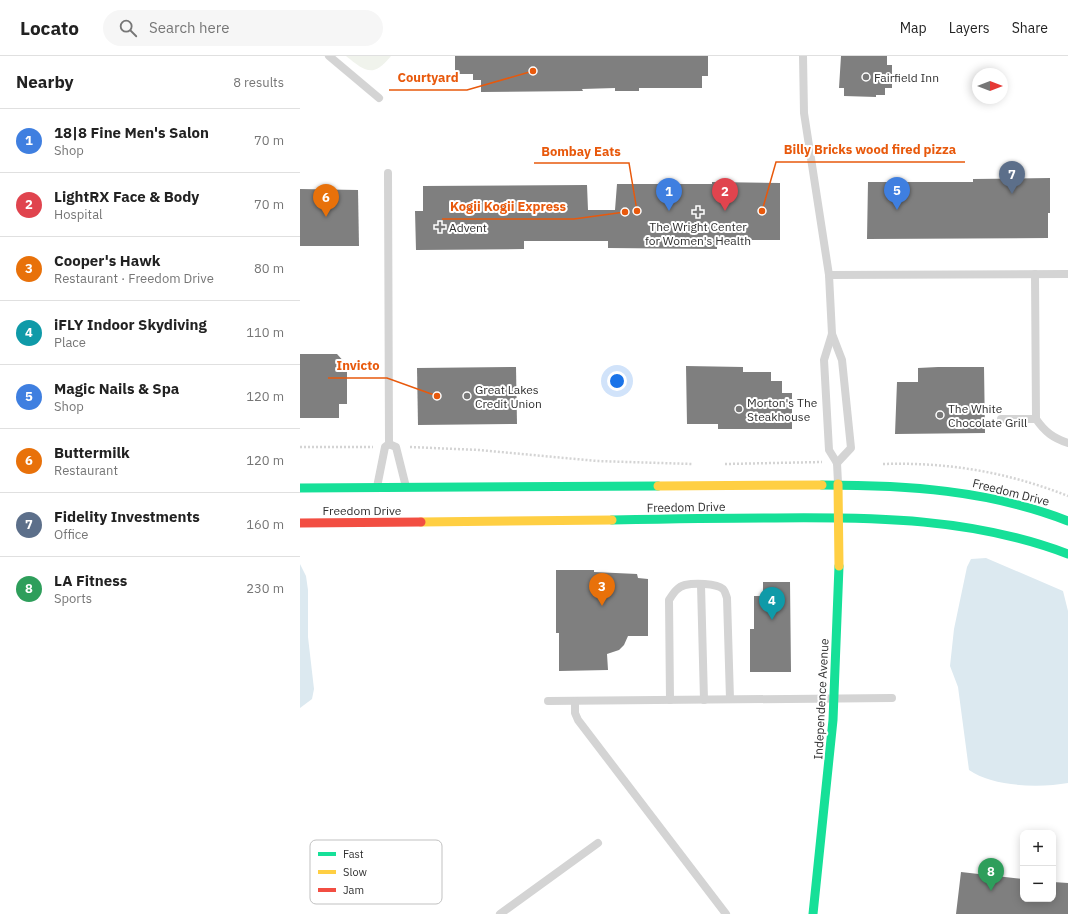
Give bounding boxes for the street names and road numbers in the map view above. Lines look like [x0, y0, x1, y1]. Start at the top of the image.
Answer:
street label: Freedom Drive [971, 475, 1051, 509]
street label: Freedom Drive [646, 499, 726, 515]
street label: Freedom Drive [323, 503, 402, 518]
street label: Independence Avenue [810, 638, 832, 760]

